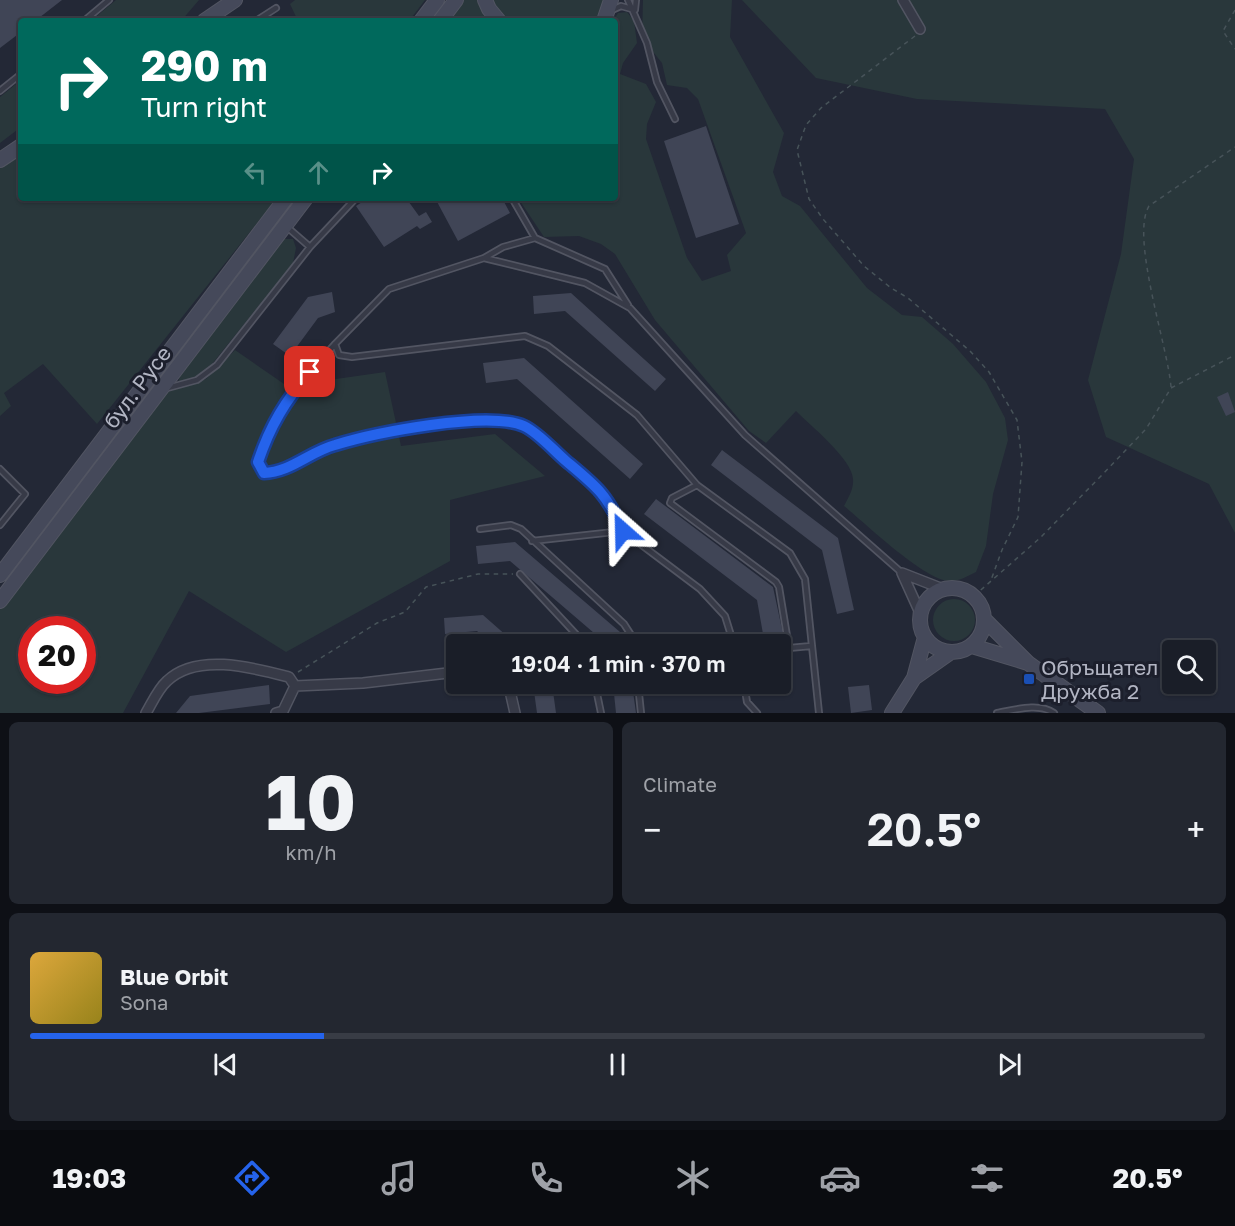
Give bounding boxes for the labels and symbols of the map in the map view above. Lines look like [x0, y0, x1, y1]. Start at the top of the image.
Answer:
street label: бул. Русе [98, 341, 176, 433]
pin [284, 346, 335, 397]
position arrow [591, 499, 655, 563]
speed limit sign: 20 [18, 616, 96, 694]
place label: Обръщател Дружба 2 [1041, 654, 1158, 704]
marker: Обръщател Дружба 2 [1022, 672, 1036, 686]

